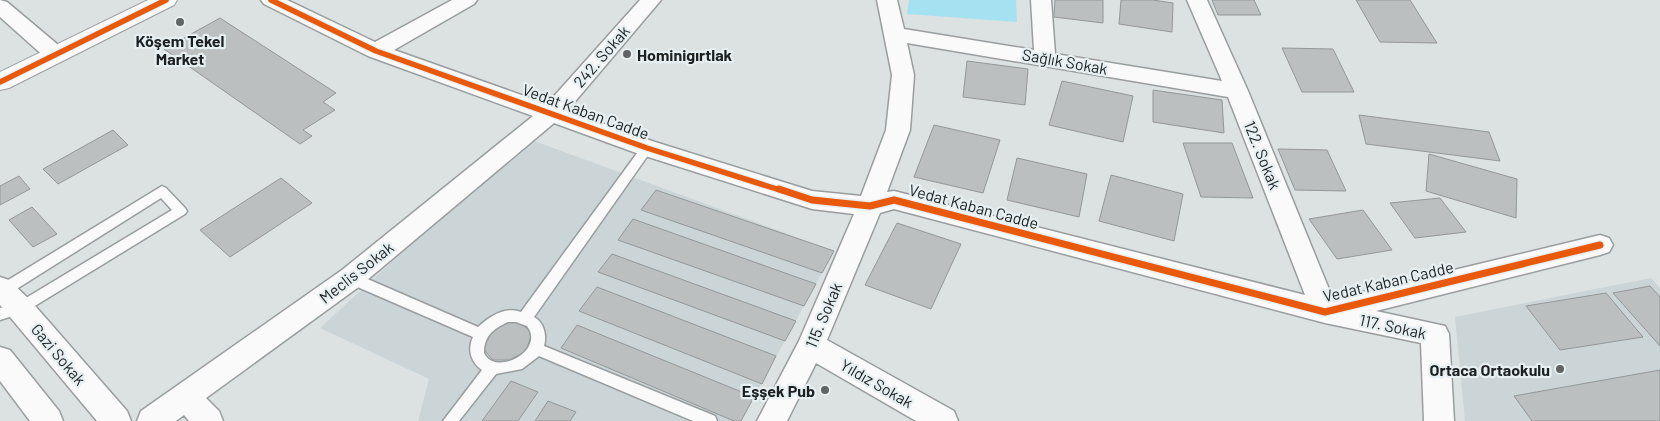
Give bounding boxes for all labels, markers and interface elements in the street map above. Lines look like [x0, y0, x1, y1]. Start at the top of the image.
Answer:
marker: Köşem Tekel Market [174, 16, 186, 28]
street label: 242. Sokak [569, 21, 633, 91]
place label: Köşem Tekel Market [136, 31, 224, 68]
street label: Sağlık Sokak [1021, 44, 1109, 78]
place label: Hominigırtlak [637, 45, 733, 64]
marker: Hominigırtlak [621, 48, 633, 60]
street label: Vedat Kaban Cadde [520, 79, 652, 143]
street label: 122. Sokak [1241, 118, 1285, 192]
street label: Vedat Kaban Cadde [907, 180, 1041, 232]
street label: Meclis Sokak [315, 237, 397, 307]
street label: Vedat Kaban Cadde [1321, 257, 1455, 305]
street label: 115. Sokak [801, 279, 845, 351]
street label: 117. Sokak [1358, 310, 1428, 342]
street label: Gazi Sokak [28, 319, 90, 389]
street label: Yıldız Sokak [837, 355, 917, 411]
place label: Ortaca Ortaokulu [1430, 360, 1550, 379]
marker: Ortaca Ortaokulu [1554, 363, 1566, 375]
place label: Eşşek Pub [742, 381, 815, 400]
marker: Eşşek Pub [819, 384, 831, 396]

